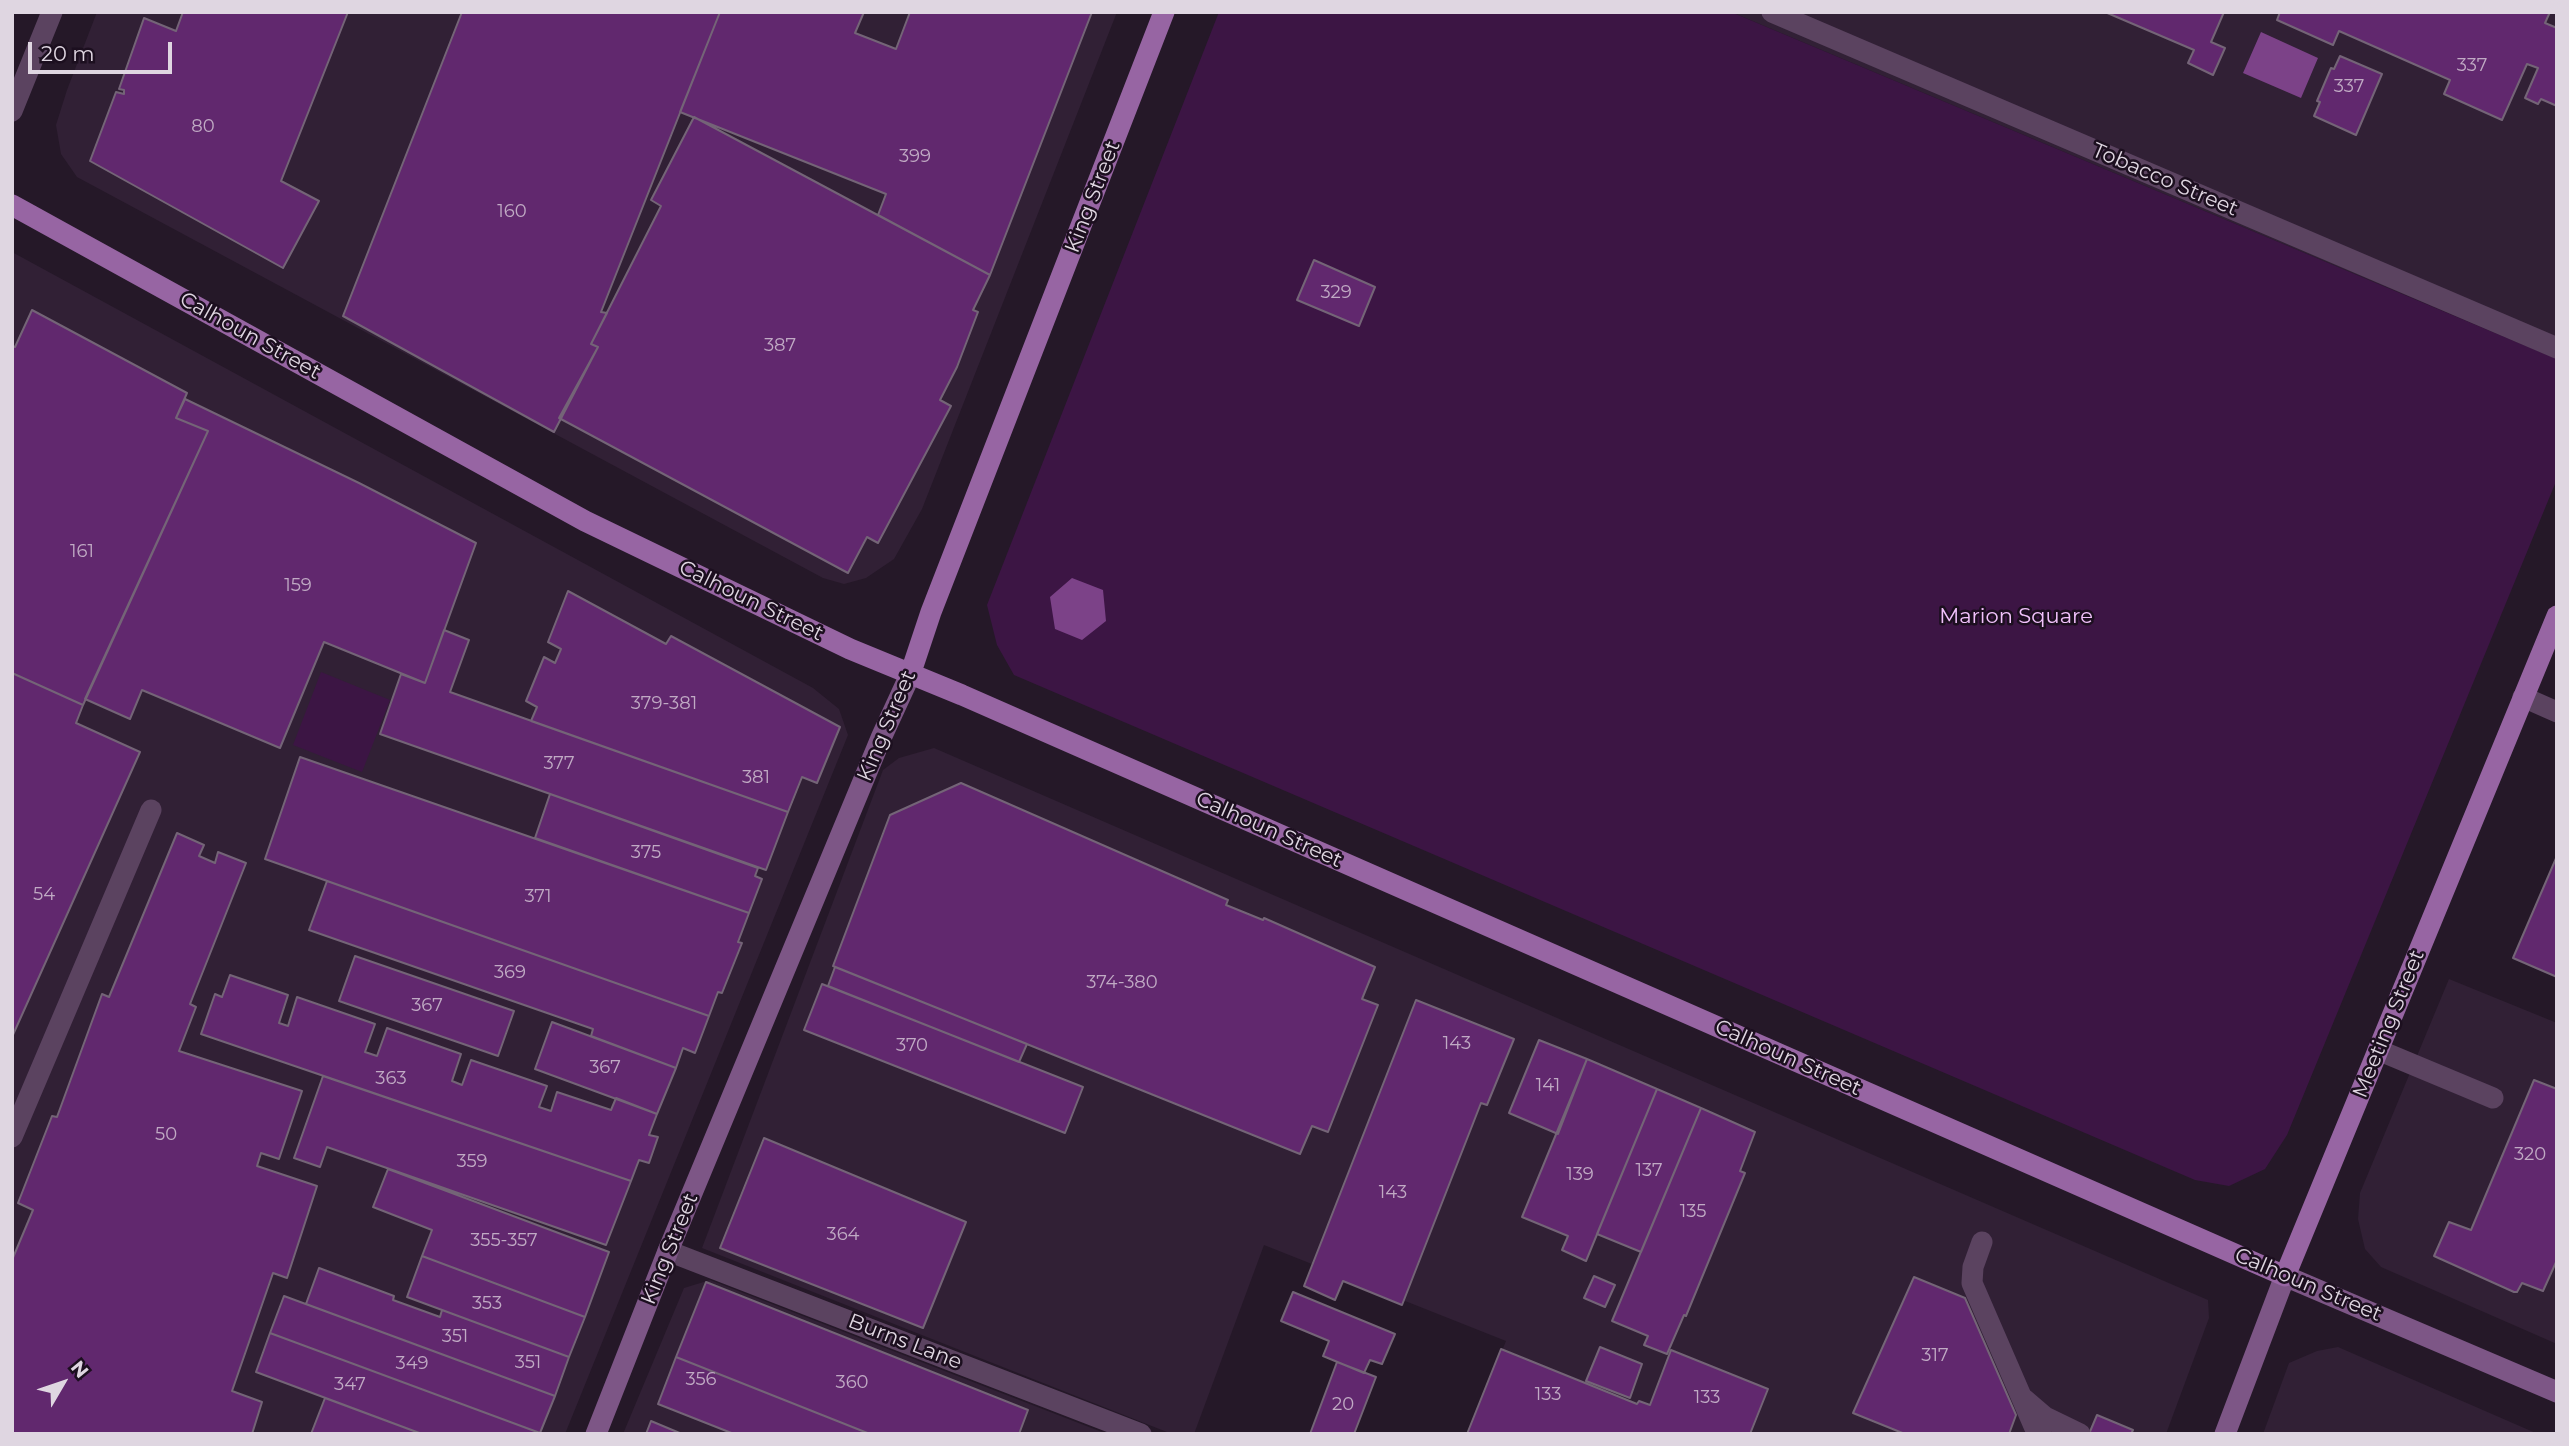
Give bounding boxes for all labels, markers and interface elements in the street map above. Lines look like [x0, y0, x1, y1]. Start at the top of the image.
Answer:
scale bar [32, 28, 175, 72]
text: 20 m [41, 41, 95, 66]
house number: 337 [2457, 55, 2487, 77]
house number: 337 [2334, 76, 2364, 98]
house number: 80 [191, 116, 215, 138]
street label: King Street [1060, 137, 1126, 257]
street label: Tobacco Street [2088, 138, 2242, 222]
house number: 399 [899, 146, 931, 168]
house number: 160 [497, 201, 527, 223]
house number: 329 [1320, 282, 1352, 304]
street label: Calhoun Street [175, 287, 325, 385]
house number: 387 [764, 335, 796, 357]
house number: 161 [70, 541, 94, 563]
street label: Calhoun Street [675, 555, 827, 647]
house number: 159 [284, 575, 312, 597]
park label: Marion Square [1939, 604, 2093, 630]
street label: King Street [852, 667, 922, 785]
house number: 379-381 [631, 693, 697, 715]
house number: 377 [543, 753, 575, 775]
house number: 381 [742, 767, 770, 789]
street label: Calhoun Street [1192, 786, 1346, 874]
house number: 375 [631, 842, 661, 864]
house number: 54 [33, 884, 55, 906]
house number: 371 [524, 886, 552, 908]
street label: Meeting Street [2348, 946, 2430, 1102]
house number: 369 [494, 962, 526, 984]
house number: 374-380 [1086, 972, 1158, 994]
house number: 367 [411, 995, 443, 1017]
street label: Calhoun Street [1711, 1014, 1865, 1102]
house number: 143 [1443, 1033, 1471, 1055]
house number: 370 [896, 1035, 928, 1057]
house number: 367 [589, 1057, 621, 1079]
house number: 363 [375, 1068, 407, 1090]
house number: 141 [1536, 1075, 1560, 1097]
house number: 50 [155, 1124, 177, 1146]
house number: 320 [2514, 1144, 2546, 1166]
house number: 359 [456, 1151, 488, 1173]
house number: 137 [1635, 1160, 1663, 1182]
house number: 139 [1566, 1164, 1594, 1186]
house number: 143 [1379, 1182, 1407, 1204]
street label: King Street [636, 1190, 704, 1308]
house number: 135 [1680, 1201, 1706, 1223]
house number: 364 [826, 1224, 860, 1246]
house number: 355-357 [470, 1230, 538, 1252]
street label: Calhoun Street [2231, 1243, 2385, 1327]
house number: 353 [472, 1293, 502, 1315]
street label: Burns Lane [845, 1309, 965, 1375]
house number: 351 [442, 1326, 468, 1348]
house number: 317 [1921, 1345, 1949, 1367]
north arrow [28, 1348, 98, 1418]
house number: 351 [515, 1352, 541, 1374]
house number: 349 [396, 1353, 428, 1375]
text: N [66, 1356, 93, 1383]
house number: 356 [685, 1369, 717, 1391]
house number: 360 [835, 1372, 869, 1394]
house number: 347 [334, 1374, 366, 1396]
house number: 133 [1535, 1384, 1561, 1406]
house number: 133 [1694, 1387, 1720, 1409]
house number: 20 [1332, 1394, 1354, 1416]

